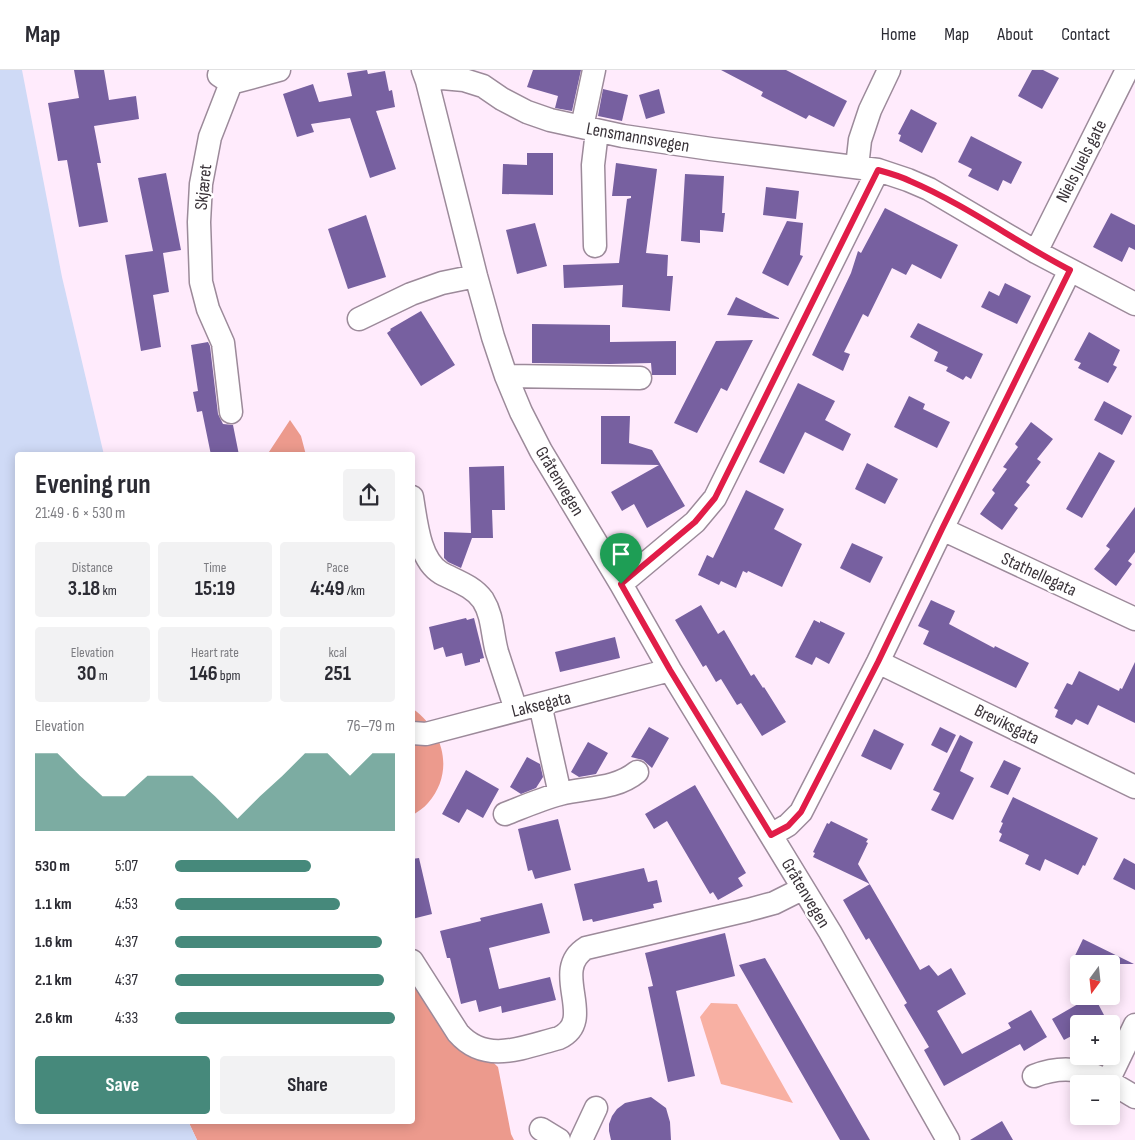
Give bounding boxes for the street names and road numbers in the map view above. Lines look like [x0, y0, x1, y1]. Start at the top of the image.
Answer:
street label: Niels Juels gate [1052, 116, 1111, 206]
street label: Lensmannsvegen [585, 118, 691, 157]
street label: Skjæret [191, 163, 216, 211]
street label: Gråtenvegen [531, 443, 588, 520]
street label: Stathellegata [998, 548, 1080, 601]
street label: Laksegata [509, 687, 573, 722]
street label: Breviksgata [971, 700, 1043, 749]
street label: Gråtenvegen [777, 855, 834, 932]

